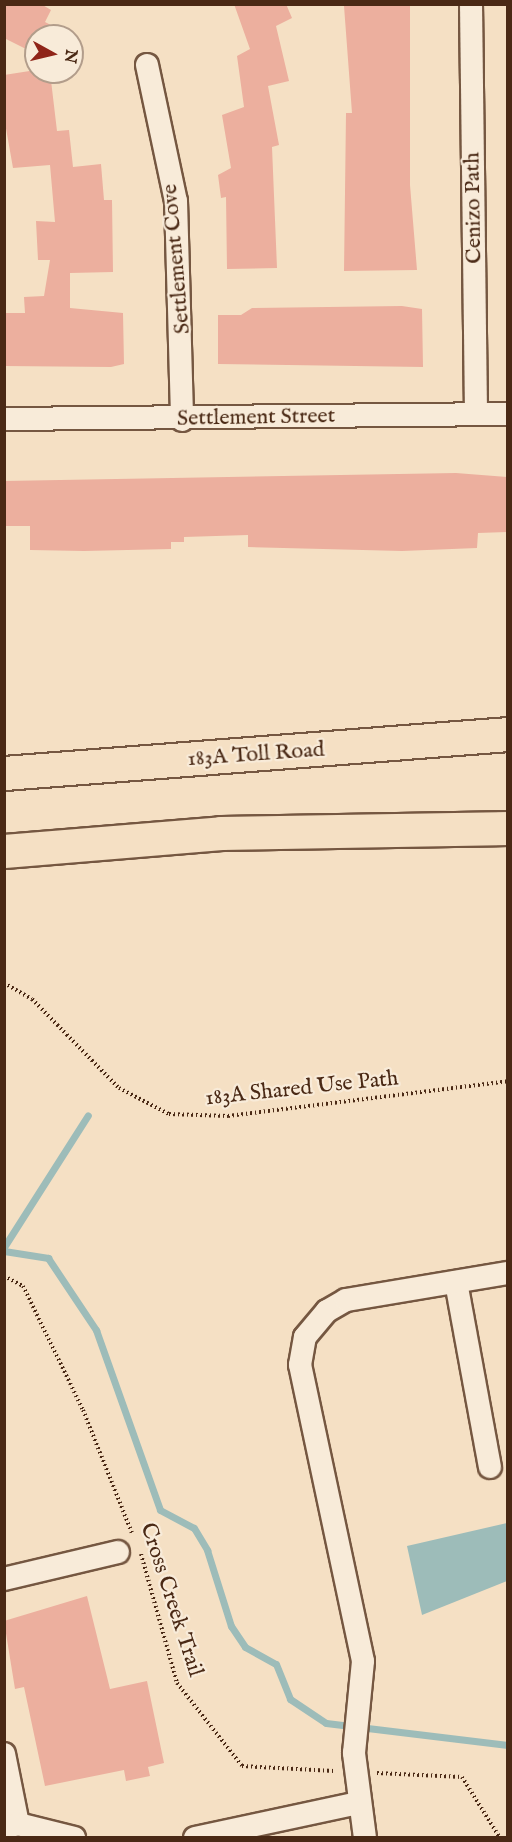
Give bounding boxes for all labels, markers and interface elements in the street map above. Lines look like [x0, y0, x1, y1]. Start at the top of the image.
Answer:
north arrow [24, 24, 84, 84]
text: N [59, 48, 81, 64]
street label: Cenizo Path [460, 152, 488, 264]
street label: Settlement Cove [157, 183, 197, 335]
street label: Settlement Street [177, 403, 335, 433]
street label: 183A Toll Road [187, 737, 325, 773]
street label: 183A Shared Use Path [204, 1066, 400, 1112]
street label: Cross Creek Trail [134, 1520, 208, 1680]

